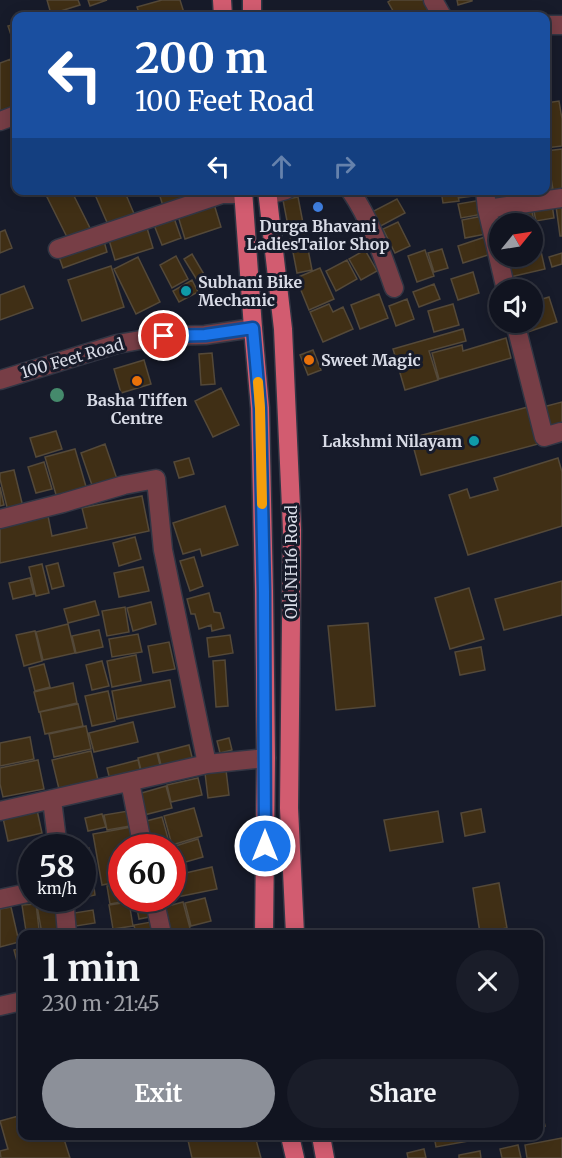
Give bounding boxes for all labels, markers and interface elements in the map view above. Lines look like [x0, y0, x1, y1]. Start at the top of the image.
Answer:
text: 200 m [135, 32, 267, 84]
icon: left [36, 36, 114, 114]
text: 100 Feet Road [135, 84, 314, 118]
icon: left [202, 150, 235, 183]
icon: ahead [265, 150, 298, 183]
icon: right [328, 150, 361, 183]
marker: Durga Bhavani LadiesTailor Shop [311, 200, 325, 214]
north arrow [489, 213, 543, 267]
map controls [489, 213, 543, 333]
place label: Durga Bhavani LadiesTailor Shop [247, 216, 389, 254]
place label: Subhani Bike Mechanic [198, 272, 302, 310]
button: sound [489, 279, 543, 333]
marker: Subhani Bike Mechanic [179, 284, 193, 298]
pin [138, 310, 189, 361]
icon: arrive [147, 319, 180, 352]
street label: 100 Feet Road [18, 334, 126, 382]
place label: Sweet Magic [321, 350, 421, 370]
marker: Sweet Magic [302, 353, 316, 367]
marker: Basha Tiffen Centre [130, 374, 144, 388]
place label: Basha Tiffen Centre [87, 390, 188, 428]
place label: Lakshmi Nilayam [322, 431, 462, 451]
marker: Lakshmi Nilayam [467, 434, 481, 448]
street label: Old NH16 Road [281, 505, 301, 619]
position arrow [233, 814, 297, 878]
speed limit sign: 60 [108, 834, 186, 912]
text: 58 [39, 847, 75, 885]
text: km/h [37, 879, 77, 898]
text: 1 min [42, 946, 140, 991]
button: close [456, 950, 519, 1013]
text: 230 m · 21:45 [42, 991, 160, 1016]
button: Exit [42, 1059, 275, 1128]
button: Share [287, 1059, 519, 1128]

